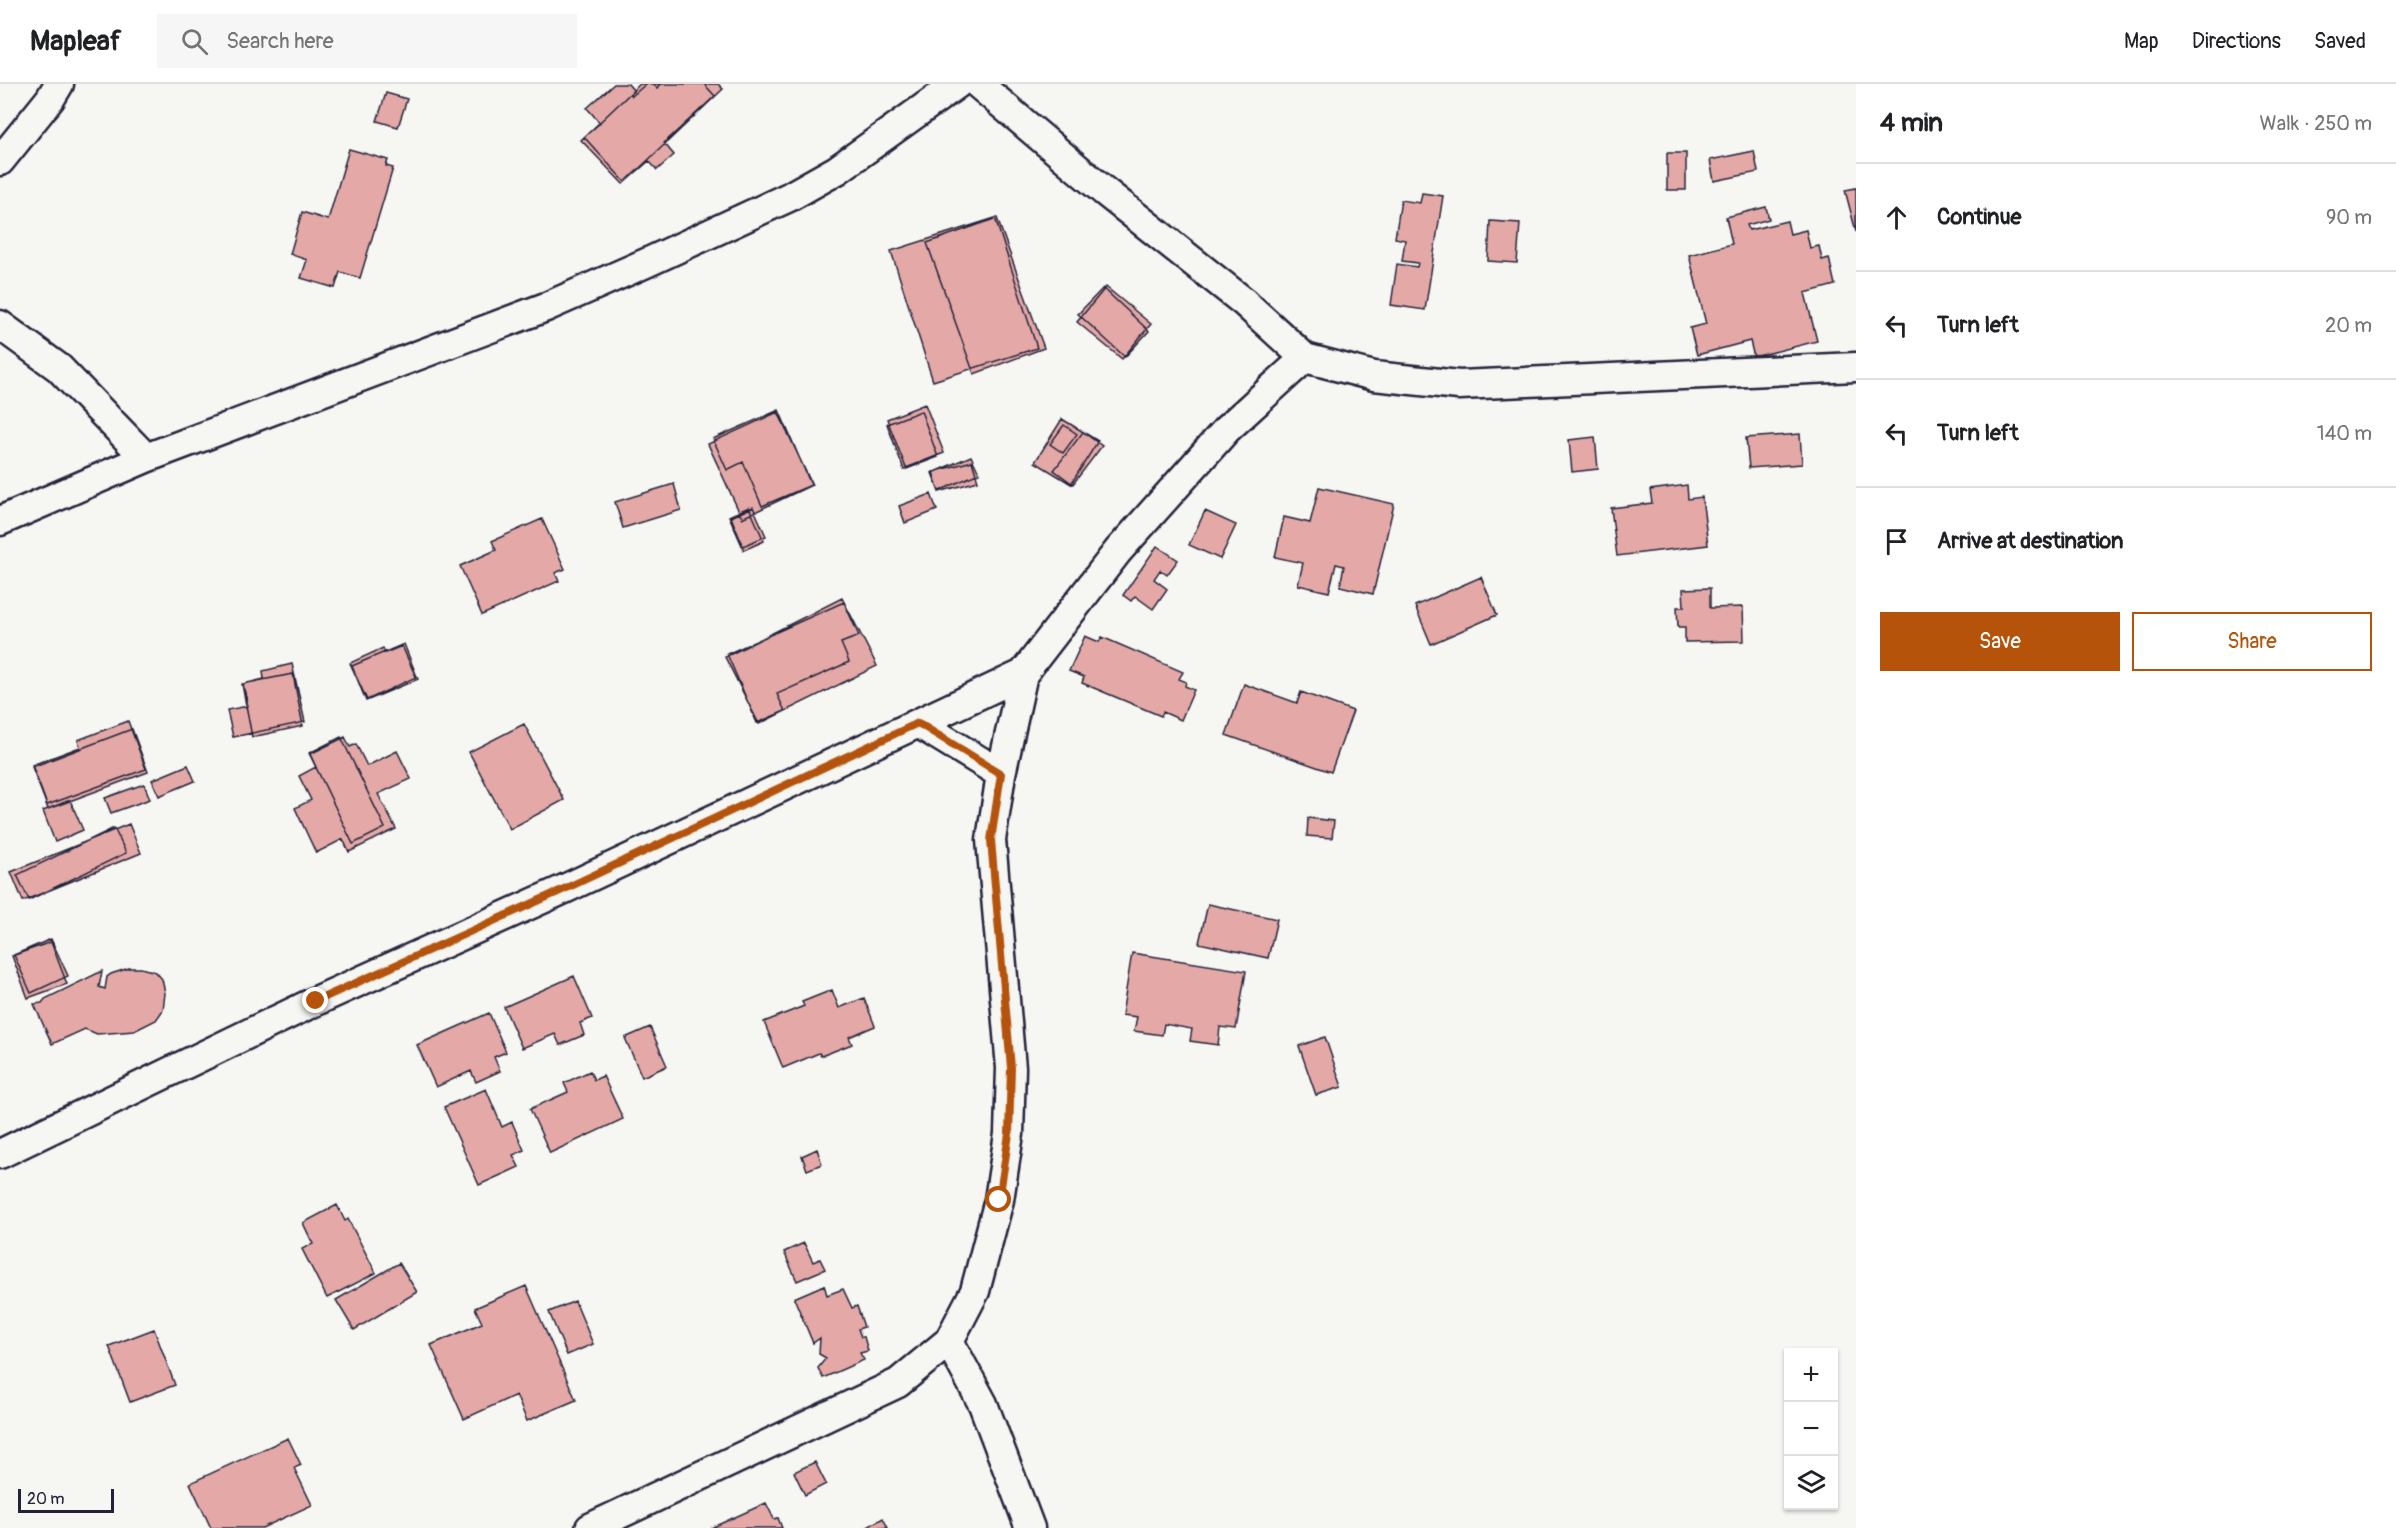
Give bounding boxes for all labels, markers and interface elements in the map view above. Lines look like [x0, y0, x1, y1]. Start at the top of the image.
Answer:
search box [157, 14, 577, 68]
text: Mapleaf [30, 24, 121, 59]
icon: search [178, 25, 211, 58]
text: Search here [226, 27, 334, 55]
text: Map [2124, 28, 2159, 55]
text: Directions [2192, 28, 2281, 55]
text: Saved [2314, 28, 2366, 55]
text: 4 min [1880, 107, 1943, 139]
text: Walk · 250 m [2260, 111, 2372, 136]
icon: ahead [1880, 201, 1913, 234]
text: Continue [1937, 203, 2021, 231]
text: 90 m [2326, 205, 2372, 230]
icon: left [1880, 309, 1913, 342]
text: Turn left [1937, 311, 2019, 339]
text: 20 m [2325, 313, 2372, 338]
icon: left [1880, 417, 1913, 450]
text: Turn left [1937, 419, 2019, 447]
text: 140 m [2317, 421, 2372, 446]
icon: arrive [1880, 525, 1913, 558]
text: Arrive at destination [1937, 527, 2123, 555]
button: Save [1880, 612, 2120, 671]
button: Share [2132, 612, 2372, 671]
route end [302, 987, 328, 1013]
route start [985, 1186, 1011, 1212]
map controls [1784, 1348, 1838, 1510]
button: + [1784, 1348, 1838, 1402]
button: − [1784, 1402, 1838, 1456]
button: layers [1784, 1456, 1838, 1510]
scale bar [18, 1486, 114, 1514]
text: 20 m [27, 1489, 65, 1509]

